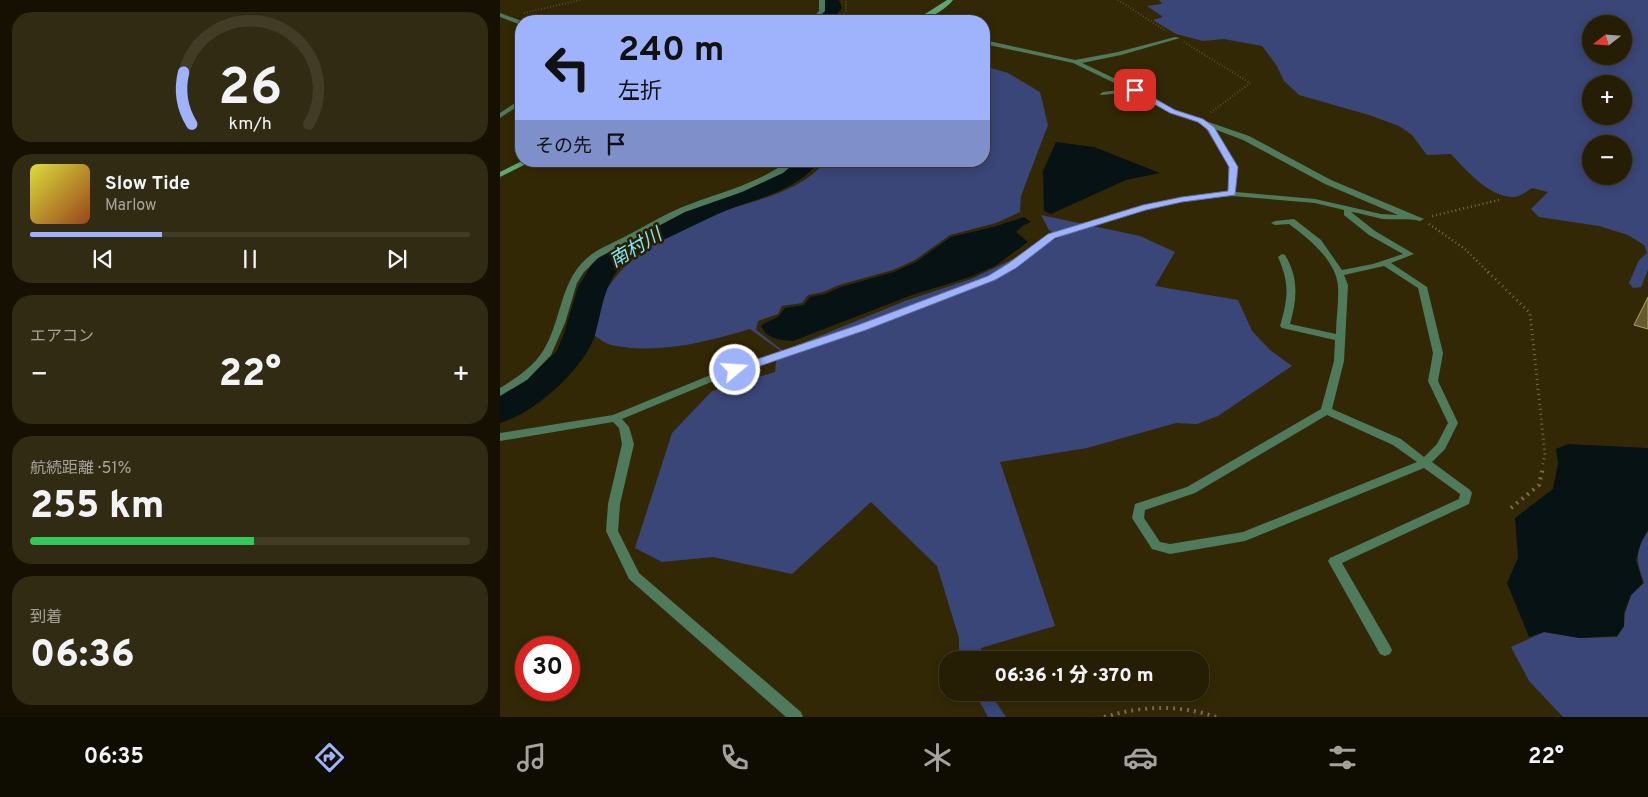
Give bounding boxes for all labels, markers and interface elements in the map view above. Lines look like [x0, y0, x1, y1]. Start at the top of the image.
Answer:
north arrow [1582, 15, 1632, 65]
map controls [1582, 15, 1632, 185]
text: 240 m [618, 29, 724, 73]
icon: left [535, 35, 600, 100]
text: 26 [218, 57, 282, 123]
pin [1114, 69, 1156, 111]
button: + [1582, 75, 1632, 125]
icon: arrive [1121, 76, 1149, 104]
text: 左折 [618, 79, 662, 106]
text: km/h [228, 113, 272, 136]
icon: arrive [602, 130, 630, 158]
text: その先 [535, 135, 592, 159]
button: − [1582, 135, 1632, 185]
text: Slow Tide [105, 172, 190, 196]
text: Marlow [105, 196, 157, 216]
water label: 南村川 [605, 223, 668, 274]
icon: previous [89, 245, 117, 273]
icon: pause [236, 245, 264, 273]
icon: next [383, 245, 411, 273]
text: エアコン [30, 327, 94, 347]
position arrow [708, 343, 760, 395]
text: 22° [219, 351, 281, 400]
text: − [30, 358, 48, 394]
text: + [452, 358, 470, 394]
text: 航続距離 · 51% [30, 459, 131, 479]
text: 255 km [30, 483, 164, 532]
text: 到着 [30, 608, 62, 628]
text: 06:36 [30, 632, 135, 681]
speed limit sign: 30 [515, 636, 580, 701]
text: 06:36 · 1 分 · 370 m [994, 664, 1154, 688]
icon: directions [312, 740, 347, 775]
icon: music [514, 740, 549, 775]
icon: phone [717, 740, 752, 775]
icon: climate [920, 740, 955, 775]
icon: car [1123, 740, 1158, 775]
icon: filters [1325, 740, 1360, 775]
text: 06:35 [84, 744, 144, 771]
text: 22° [1528, 744, 1564, 771]

